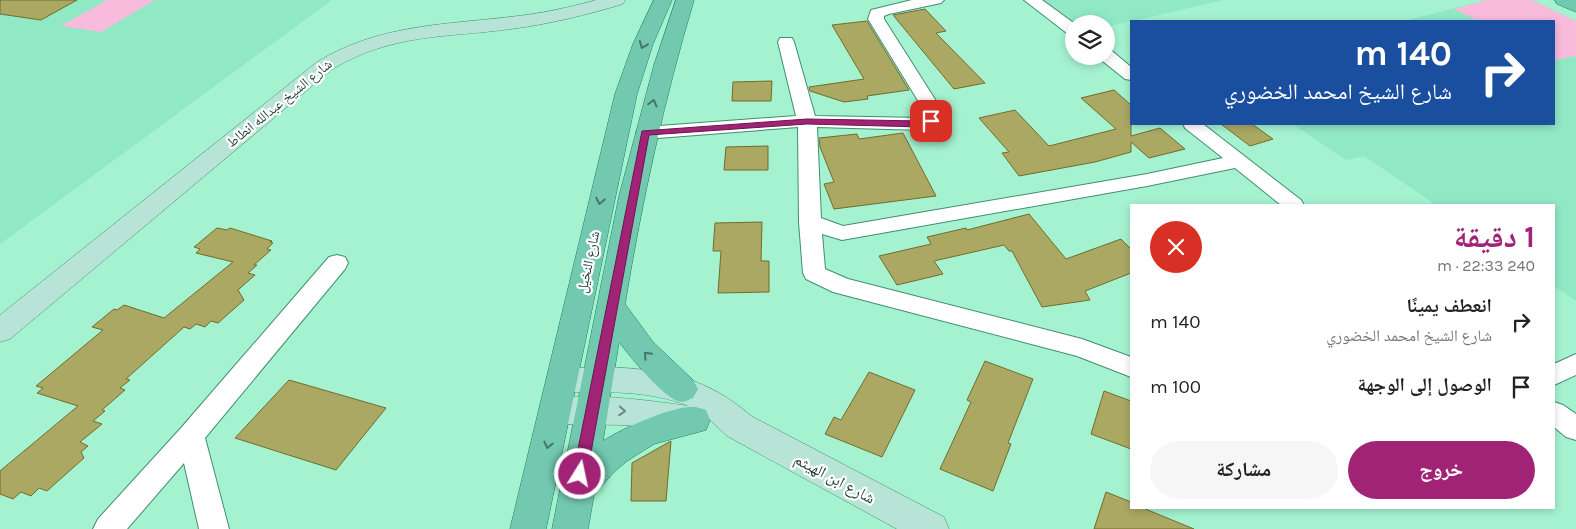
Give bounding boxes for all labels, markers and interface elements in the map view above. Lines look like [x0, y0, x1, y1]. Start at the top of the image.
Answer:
map controls [1065, 15, 1115, 65]
button: layers [1065, 15, 1115, 65]
text: 140 m [1354, 33, 1452, 74]
one-way arrow [639, 40, 649, 48]
icon: right [1470, 40, 1535, 105]
street label: شارع الشيخ عبدالله انطاط [223, 56, 336, 152]
text: شارع الشيخ امحمد الخضوري [1224, 79, 1452, 105]
one-way arrow [647, 99, 658, 107]
pin [910, 100, 952, 142]
icon: arrive [917, 107, 945, 135]
one-way arrow [596, 197, 606, 205]
text: 1 دقيقة [1454, 219, 1535, 255]
button: close [1150, 221, 1202, 273]
street label: شارع النخيل [574, 230, 604, 295]
text: 240 m · 22:33 [1437, 256, 1535, 275]
text: انعطف يمينًا [1407, 295, 1492, 317]
icon: right [1507, 308, 1535, 336]
text: 140 m [1150, 311, 1200, 333]
text: شارع الشيخ امحمد الخضوري [1326, 326, 1492, 345]
one-way arrow [644, 352, 653, 361]
icon: arrive [1507, 373, 1535, 401]
text: الوصول إلى الوجهة [1357, 374, 1492, 396]
text: 100 m [1150, 376, 1201, 398]
one-way arrow [618, 406, 626, 417]
one-way arrow [543, 441, 553, 449]
button: مشاركة [1150, 441, 1338, 499]
button: خروج [1348, 441, 1535, 499]
position arrow [553, 447, 605, 499]
street label: شارع ابن الهيثم [791, 449, 878, 509]

